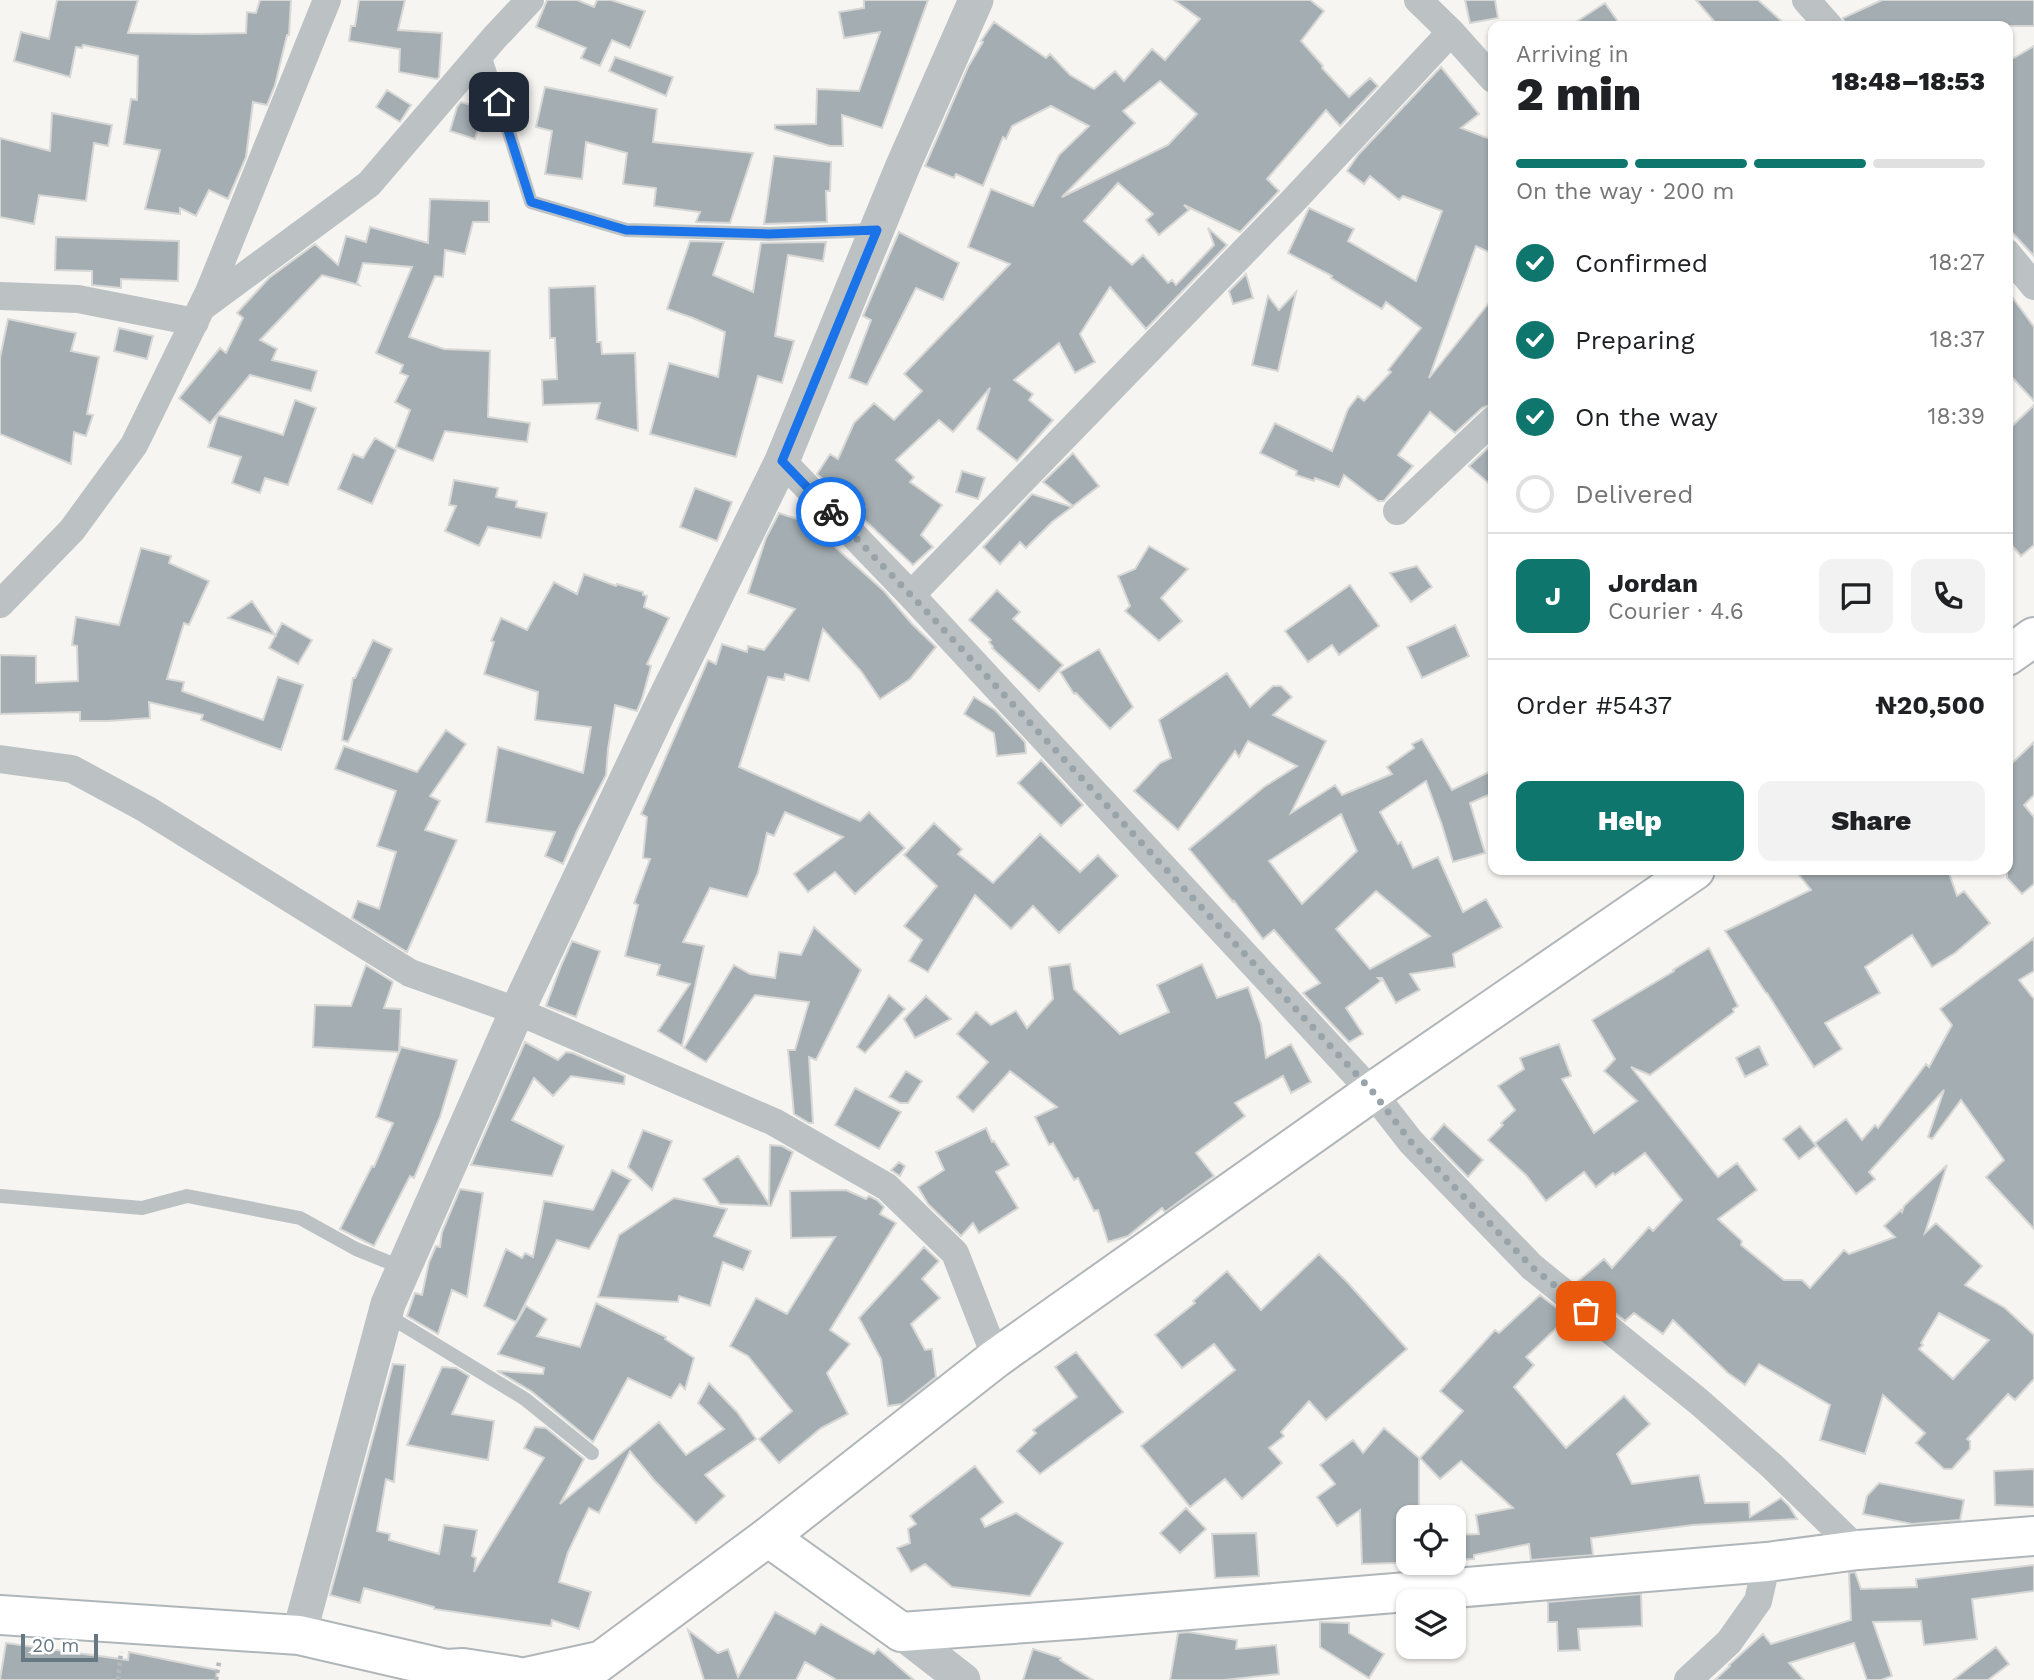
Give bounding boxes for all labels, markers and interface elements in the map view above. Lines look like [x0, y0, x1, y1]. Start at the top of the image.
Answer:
text: Arriving in [1516, 41, 1629, 68]
text: 18:48–18:53 [1832, 66, 1985, 96]
text: 2 min [1516, 67, 1641, 121]
pin [469, 72, 529, 132]
icon: home [480, 83, 518, 121]
text: On the way · 200 m [1516, 178, 1734, 205]
icon: check [1516, 244, 1554, 282]
text: Confirmed [1575, 248, 1708, 278]
text: 18:27 [1929, 249, 1985, 276]
icon: check [1516, 321, 1554, 359]
text: Preparing [1575, 325, 1695, 355]
text: 18:37 [1930, 326, 1985, 353]
icon: check [1516, 398, 1554, 436]
text: On the way [1575, 402, 1718, 432]
text: 18:39 [1927, 403, 1985, 430]
courier [796, 477, 866, 547]
text: Delivered [1575, 479, 1694, 509]
icon: bike [812, 493, 850, 531]
button: chat [1819, 559, 1893, 633]
button: phone [1911, 559, 1985, 633]
text: Jordan [1608, 568, 1698, 598]
text: J [1545, 581, 1561, 611]
text: Courier · 4.6 [1608, 598, 1744, 625]
text: Order #5437 [1516, 690, 1672, 720]
text: ₦20,500 [1875, 690, 1985, 720]
button: Help [1516, 781, 1744, 861]
button: Share [1758, 781, 1985, 861]
pin [1556, 1281, 1616, 1341]
icon: bag [1567, 1292, 1605, 1330]
map controls [1396, 1505, 1466, 1659]
button: locate [1396, 1505, 1466, 1575]
button: layers [1396, 1589, 1466, 1659]
scale bar [21, 1631, 98, 1663]
text: 20 m [32, 1634, 79, 1657]

